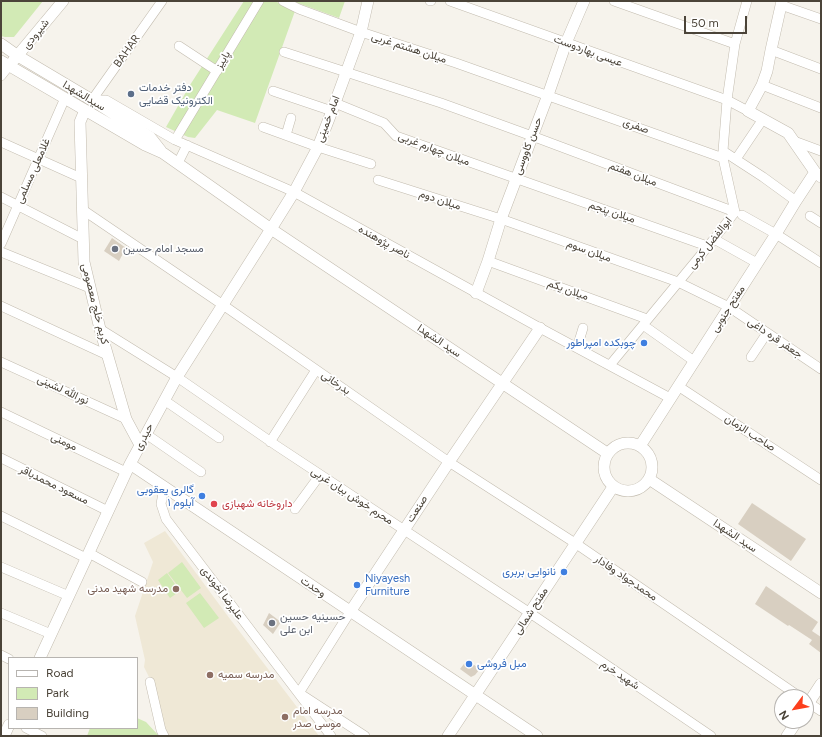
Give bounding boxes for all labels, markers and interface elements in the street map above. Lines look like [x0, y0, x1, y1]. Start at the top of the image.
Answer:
scale bar [686, 8, 749, 34]
street label: شیرودی [20, 16, 52, 52]
text: 50 m [691, 16, 719, 30]
street label: میلان هشتم غربی [370, 30, 448, 66]
street label: BAHAR [111, 32, 143, 70]
street label: عیسی بهاردوست [552, 32, 624, 70]
street label: پاییز [213, 49, 233, 71]
street label: سیدالشهدا [60, 78, 108, 114]
place label: دفتر خدمات الکترونیک قضایی [139, 81, 213, 107]
marker: دفتر خدمات الکترونیک قضایی [126, 89, 136, 99]
street label: امام خمینی [313, 94, 343, 144]
street label: حسن کاووسی [511, 115, 545, 177]
street label: صفری [621, 115, 651, 137]
street label: میلان چهارم غربی [396, 129, 472, 169]
street label: غلامعلی مسلمی [13, 136, 53, 206]
street label: میلان هفتم [607, 159, 659, 189]
street label: میلان دوم [417, 187, 463, 213]
street label: میلان پنجم [587, 198, 637, 226]
street label: ابوالفضل کرمی [685, 214, 735, 272]
street label: ناصر پژوهنده [356, 222, 412, 262]
street label: میلان سوم [565, 237, 613, 265]
place label: مسجد امام حسین [123, 242, 204, 256]
marker: مسجد امام حسین [110, 244, 120, 254]
street label: کریم خلج معصومی [79, 262, 111, 346]
street label: میلان یکم [546, 277, 590, 303]
street label: مفتح جنوبی [708, 283, 748, 335]
street label: جعفر قره داغی [745, 315, 805, 361]
street label: سید الشهدا [415, 322, 463, 360]
place label: چوبکده امپراطور [567, 336, 636, 350]
marker: چوبکده امپراطور [639, 338, 649, 348]
street label: بدرخانی [319, 368, 353, 398]
street label: نورالله لشینی [35, 372, 91, 408]
street label: صاحب الزمان [722, 412, 778, 454]
street label: حیدری [131, 421, 157, 453]
street label: مومنی [49, 430, 79, 454]
street label: مسعود محمدباقر [17, 463, 91, 507]
street label: محرم خوش بیان غربی [308, 464, 396, 528]
place label: گالری یعقوبی آبلوم ۱ [137, 483, 194, 509]
marker: گالری یعقوبی آبلوم ۱ [197, 491, 207, 501]
street label: صنعت [403, 493, 431, 525]
place label: داروخانه شهبازی [222, 497, 292, 511]
marker: داروخانه شهبازی [209, 499, 219, 509]
street label: سید الشهدا [711, 517, 759, 555]
street label: محمدجواد وفادار [592, 552, 660, 604]
street label: علیرضا آخوندی [198, 564, 246, 622]
place label: نانوایی بربری [502, 565, 556, 579]
marker: نانوایی بربری [559, 567, 569, 577]
place label: Niyayesh Furniture [365, 572, 410, 598]
street label: وحدت [298, 574, 328, 600]
marker: Niyayesh Furniture [352, 580, 362, 590]
place label: مدرسه شهید مدنی [88, 582, 168, 596]
marker: مدرسه شهید مدنی [171, 584, 181, 594]
street label: مفتح شمالی [511, 585, 551, 637]
place label: حسینیه حسین ابن علی [280, 610, 346, 636]
marker: حسینیه حسین ابن علی [267, 618, 277, 628]
legend [8, 657, 138, 729]
place label: مبل فروشی [477, 657, 527, 671]
street label: شهید خرم [598, 657, 642, 693]
marker: مبل فروشی [464, 659, 474, 669]
text: Road [46, 666, 74, 680]
place label: مدرسه سمیه [218, 668, 274, 682]
marker: مدرسه سمیه [205, 670, 215, 680]
text: Park [46, 686, 69, 700]
north arrow [774, 689, 814, 729]
place label: مدرسه امام موسی صدر [293, 704, 343, 730]
text: Building [46, 706, 89, 720]
text: N [776, 708, 792, 722]
marker: مدرسه امام موسی صدر [280, 712, 290, 722]

